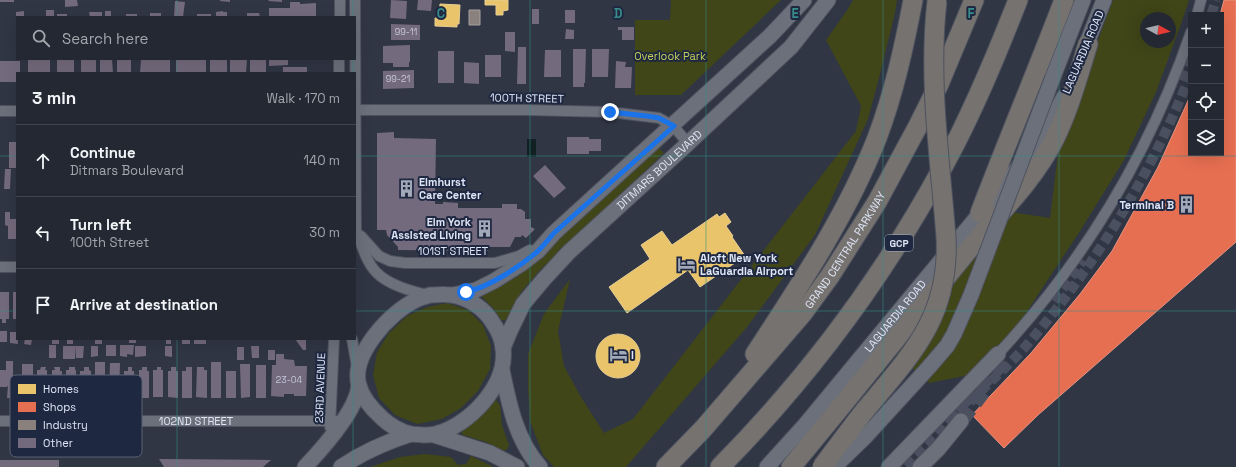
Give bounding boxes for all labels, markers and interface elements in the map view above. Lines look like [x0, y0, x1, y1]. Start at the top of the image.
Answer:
text: C [437, 5, 445, 22]
text: D [614, 5, 623, 22]
text: E [791, 5, 799, 22]
text: F [968, 5, 975, 22]
street label: LAGUARDIA ROAD [1059, 8, 1107, 96]
north arrow [1140, 12, 1176, 48]
map controls [1188, 12, 1224, 156]
button: + [1188, 12, 1224, 48]
search box [16, 16, 356, 60]
house number: 99-11 [395, 26, 418, 38]
icon: search [30, 27, 52, 49]
text: Search here [62, 29, 148, 48]
button: − [1188, 48, 1224, 84]
park label: Overlook Park [634, 49, 706, 63]
house number: 99-21 [386, 73, 410, 85]
button: locate [1188, 84, 1224, 120]
text: 3 min [32, 87, 76, 109]
text: Walk · 170 m [266, 90, 340, 107]
street label: 100TH STREET [490, 90, 565, 106]
route end [601, 103, 619, 121]
button: layers [1188, 120, 1224, 156]
street label: DITMARS BOULEVARD [614, 127, 705, 212]
text: Continue [70, 143, 136, 162]
icon: ahead [32, 150, 54, 172]
text: 140 m [304, 152, 340, 169]
text: Ditmars Boulevard [70, 162, 184, 179]
place label: Elmhurst Care Center [419, 175, 482, 202]
building icon: Elmhurst Care Center [396, 178, 416, 198]
street label: GRAND CENTRAL PARKWAY [802, 189, 888, 311]
building icon: Terminal B [1177, 195, 1197, 215]
place label: Terminal B [1119, 198, 1174, 212]
text: Turn left [70, 215, 132, 234]
place label: Elm York Assisted Living [391, 215, 472, 242]
building icon: Elm York Assisted Living [474, 218, 494, 238]
icon: left [32, 222, 54, 244]
text: 30 m [309, 224, 340, 241]
text: 100th Street [70, 234, 149, 251]
road number: GCP [885, 235, 913, 251]
street label: 101ST STREET [418, 244, 489, 258]
place label: Aloft New York LaGuardia Airport [700, 251, 793, 278]
hotel icon: Aloft New York LaGuardia Airport [677, 254, 697, 274]
street label: LAGUARDIA ROAD [861, 277, 929, 355]
route start [457, 283, 475, 301]
icon: arrive [32, 294, 54, 316]
text: Arrive at destination [70, 295, 218, 314]
hotel icon: l [608, 345, 628, 365]
place label: l [631, 348, 634, 362]
street label: 23RD AVENUE [312, 353, 328, 423]
house number: 23-04 [276, 374, 303, 386]
legend [10, 375, 142, 457]
text: Homes [43, 382, 79, 396]
text: Shops [43, 400, 76, 414]
street label: 102ND STREET [159, 414, 234, 428]
text: Industry [43, 418, 88, 432]
text: Other [43, 436, 73, 450]

